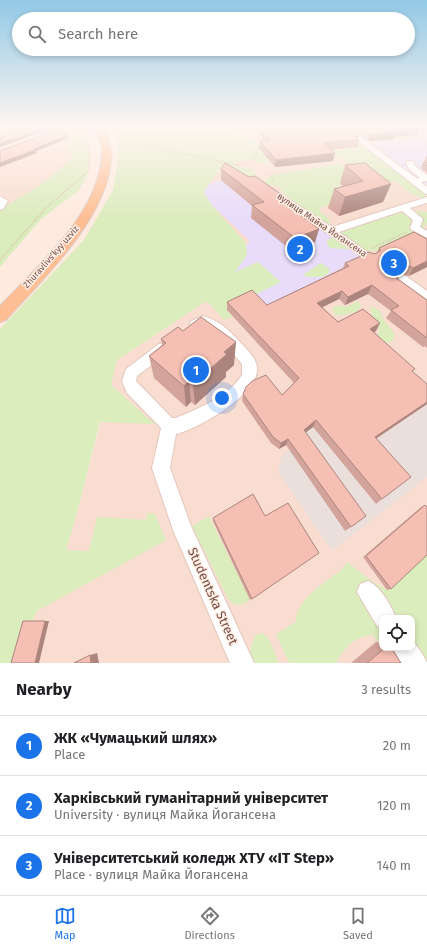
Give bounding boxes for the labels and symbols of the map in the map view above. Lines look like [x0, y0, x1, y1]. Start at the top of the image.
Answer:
street label: вулиця Майка Йогансена [275, 190, 369, 259]
street label: Zhuravlivs'kyy uzviz [21, 224, 81, 290]
pin: 2 [287, 234, 313, 264]
pin: 3 [381, 248, 407, 278]
pin: 1 [183, 355, 209, 385]
your location [212, 388, 232, 408]
street label: Studentska Street [185, 545, 241, 647]

